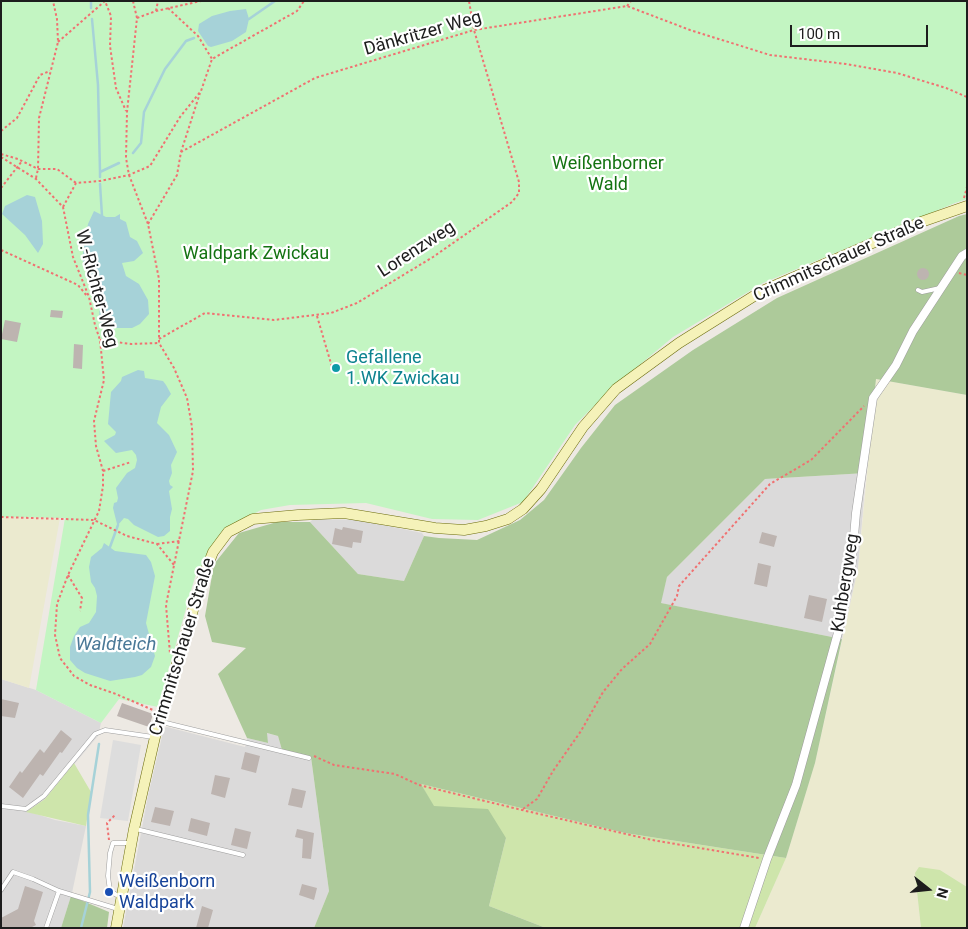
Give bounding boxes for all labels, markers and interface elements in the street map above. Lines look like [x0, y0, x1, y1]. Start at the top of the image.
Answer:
street label: Dänkritzer Weg [362, 7, 484, 61]
scale bar [793, 15, 930, 47]
text: 100 m [798, 25, 840, 43]
park label: Weißenborner Wald [552, 153, 664, 195]
street label: Crimmitschauer Straße [750, 213, 928, 307]
street label: Lorenzweg [374, 217, 460, 283]
street label: W.-Richter-Weg [70, 228, 122, 350]
park label: Waldpark Zwickau [183, 243, 329, 265]
place label: Gefallene 1.WK Zwickau [346, 347, 459, 389]
marker: Gefallene 1.WK Zwickau [330, 362, 342, 374]
street label: Kuhbergweg [828, 532, 864, 634]
street label: Crimmitschauer Straße [146, 555, 220, 739]
water label: Waldteich [75, 634, 157, 656]
north arrow [903, 864, 953, 914]
place label: Weißenborn Waldpark [119, 871, 215, 914]
marker: Weißenborn Waldpark [103, 886, 115, 898]
text: N [933, 886, 951, 900]

